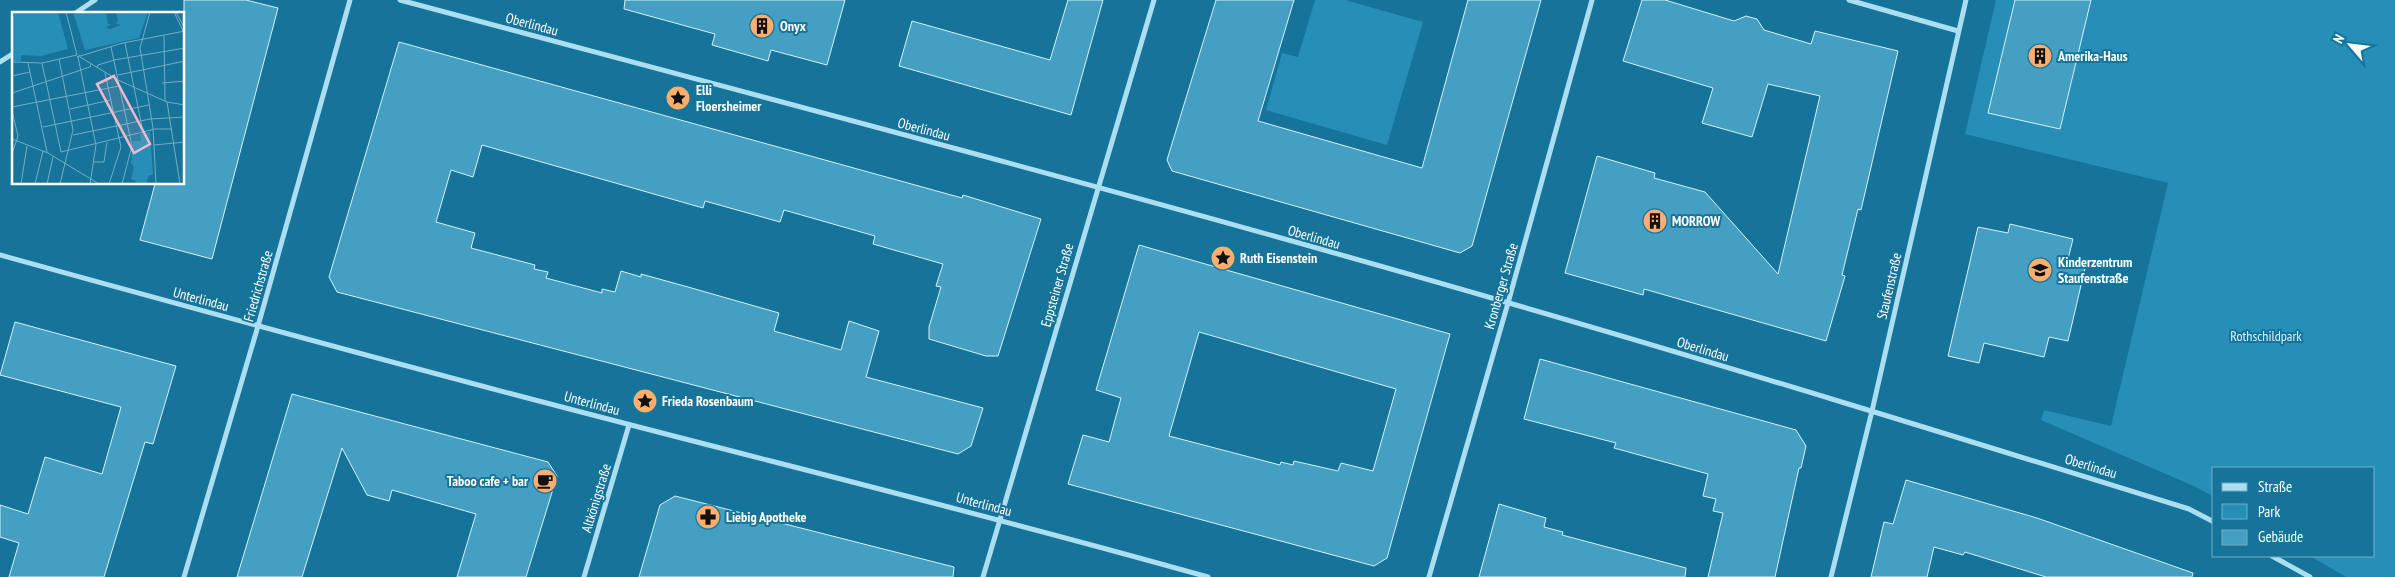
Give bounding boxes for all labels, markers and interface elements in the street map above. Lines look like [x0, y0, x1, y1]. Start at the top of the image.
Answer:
street label: Oberlindau [504, 8, 560, 40]
inset map [12, 12, 185, 185]
building icon: Onyx [749, 13, 775, 39]
place label: Onyx [780, 17, 807, 35]
north arrow [2325, 20, 2375, 70]
text: N [2329, 31, 2348, 46]
building icon: Amerika-Haus [2027, 43, 2053, 69]
place label: Amerika-Haus [2057, 47, 2128, 65]
place label: Elli Floersheimer [696, 81, 762, 115]
place icon: Elli Floersheimer [665, 85, 691, 111]
street label: Oberlindau [896, 113, 952, 145]
building icon: MORROW [1642, 208, 1668, 234]
place label: MORROW [1672, 212, 1721, 230]
street label: Oberlindau [1286, 221, 1342, 253]
street label: Eppsteiner Straße [1036, 241, 1078, 329]
street label: Kronberger Straße [1480, 241, 1522, 331]
place icon: Ruth Eisenstein [1210, 245, 1236, 271]
street label: Friedrichstraße [239, 248, 277, 324]
place label: Ruth Eisenstein [1240, 249, 1317, 267]
street label: Staufenstraße [1873, 251, 1905, 321]
place label: Kinderzentrum Staufenstraße [2058, 253, 2132, 287]
school or university icon: Kinderzentrum Staufenstraße [2027, 257, 2053, 283]
street label: Unterlindau [171, 283, 231, 315]
park label: Rothschildpark [2230, 327, 2302, 345]
street label: Oberlindau [1675, 333, 1731, 365]
street label: Unterlindau [562, 387, 622, 419]
place icon: Frieda Rosenbaum [632, 388, 658, 414]
place label: Frieda Rosenbaum [662, 392, 753, 410]
street label: Oberlindau [2063, 450, 2119, 482]
street label: Altkönigstraße [577, 461, 615, 535]
legend [2212, 467, 2375, 557]
cafe icon: Taboo cafe + bar [532, 468, 558, 494]
place label: Taboo cafe + bar [447, 472, 529, 490]
text: Straße [2258, 477, 2292, 496]
street label: Unterlindau [954, 488, 1014, 520]
text: Park [2258, 502, 2280, 521]
pharmacy icon: Liebig Apotheke [695, 504, 721, 530]
place label: Liebig Apotheke [726, 508, 807, 526]
text: Gebäude [2258, 527, 2303, 546]

